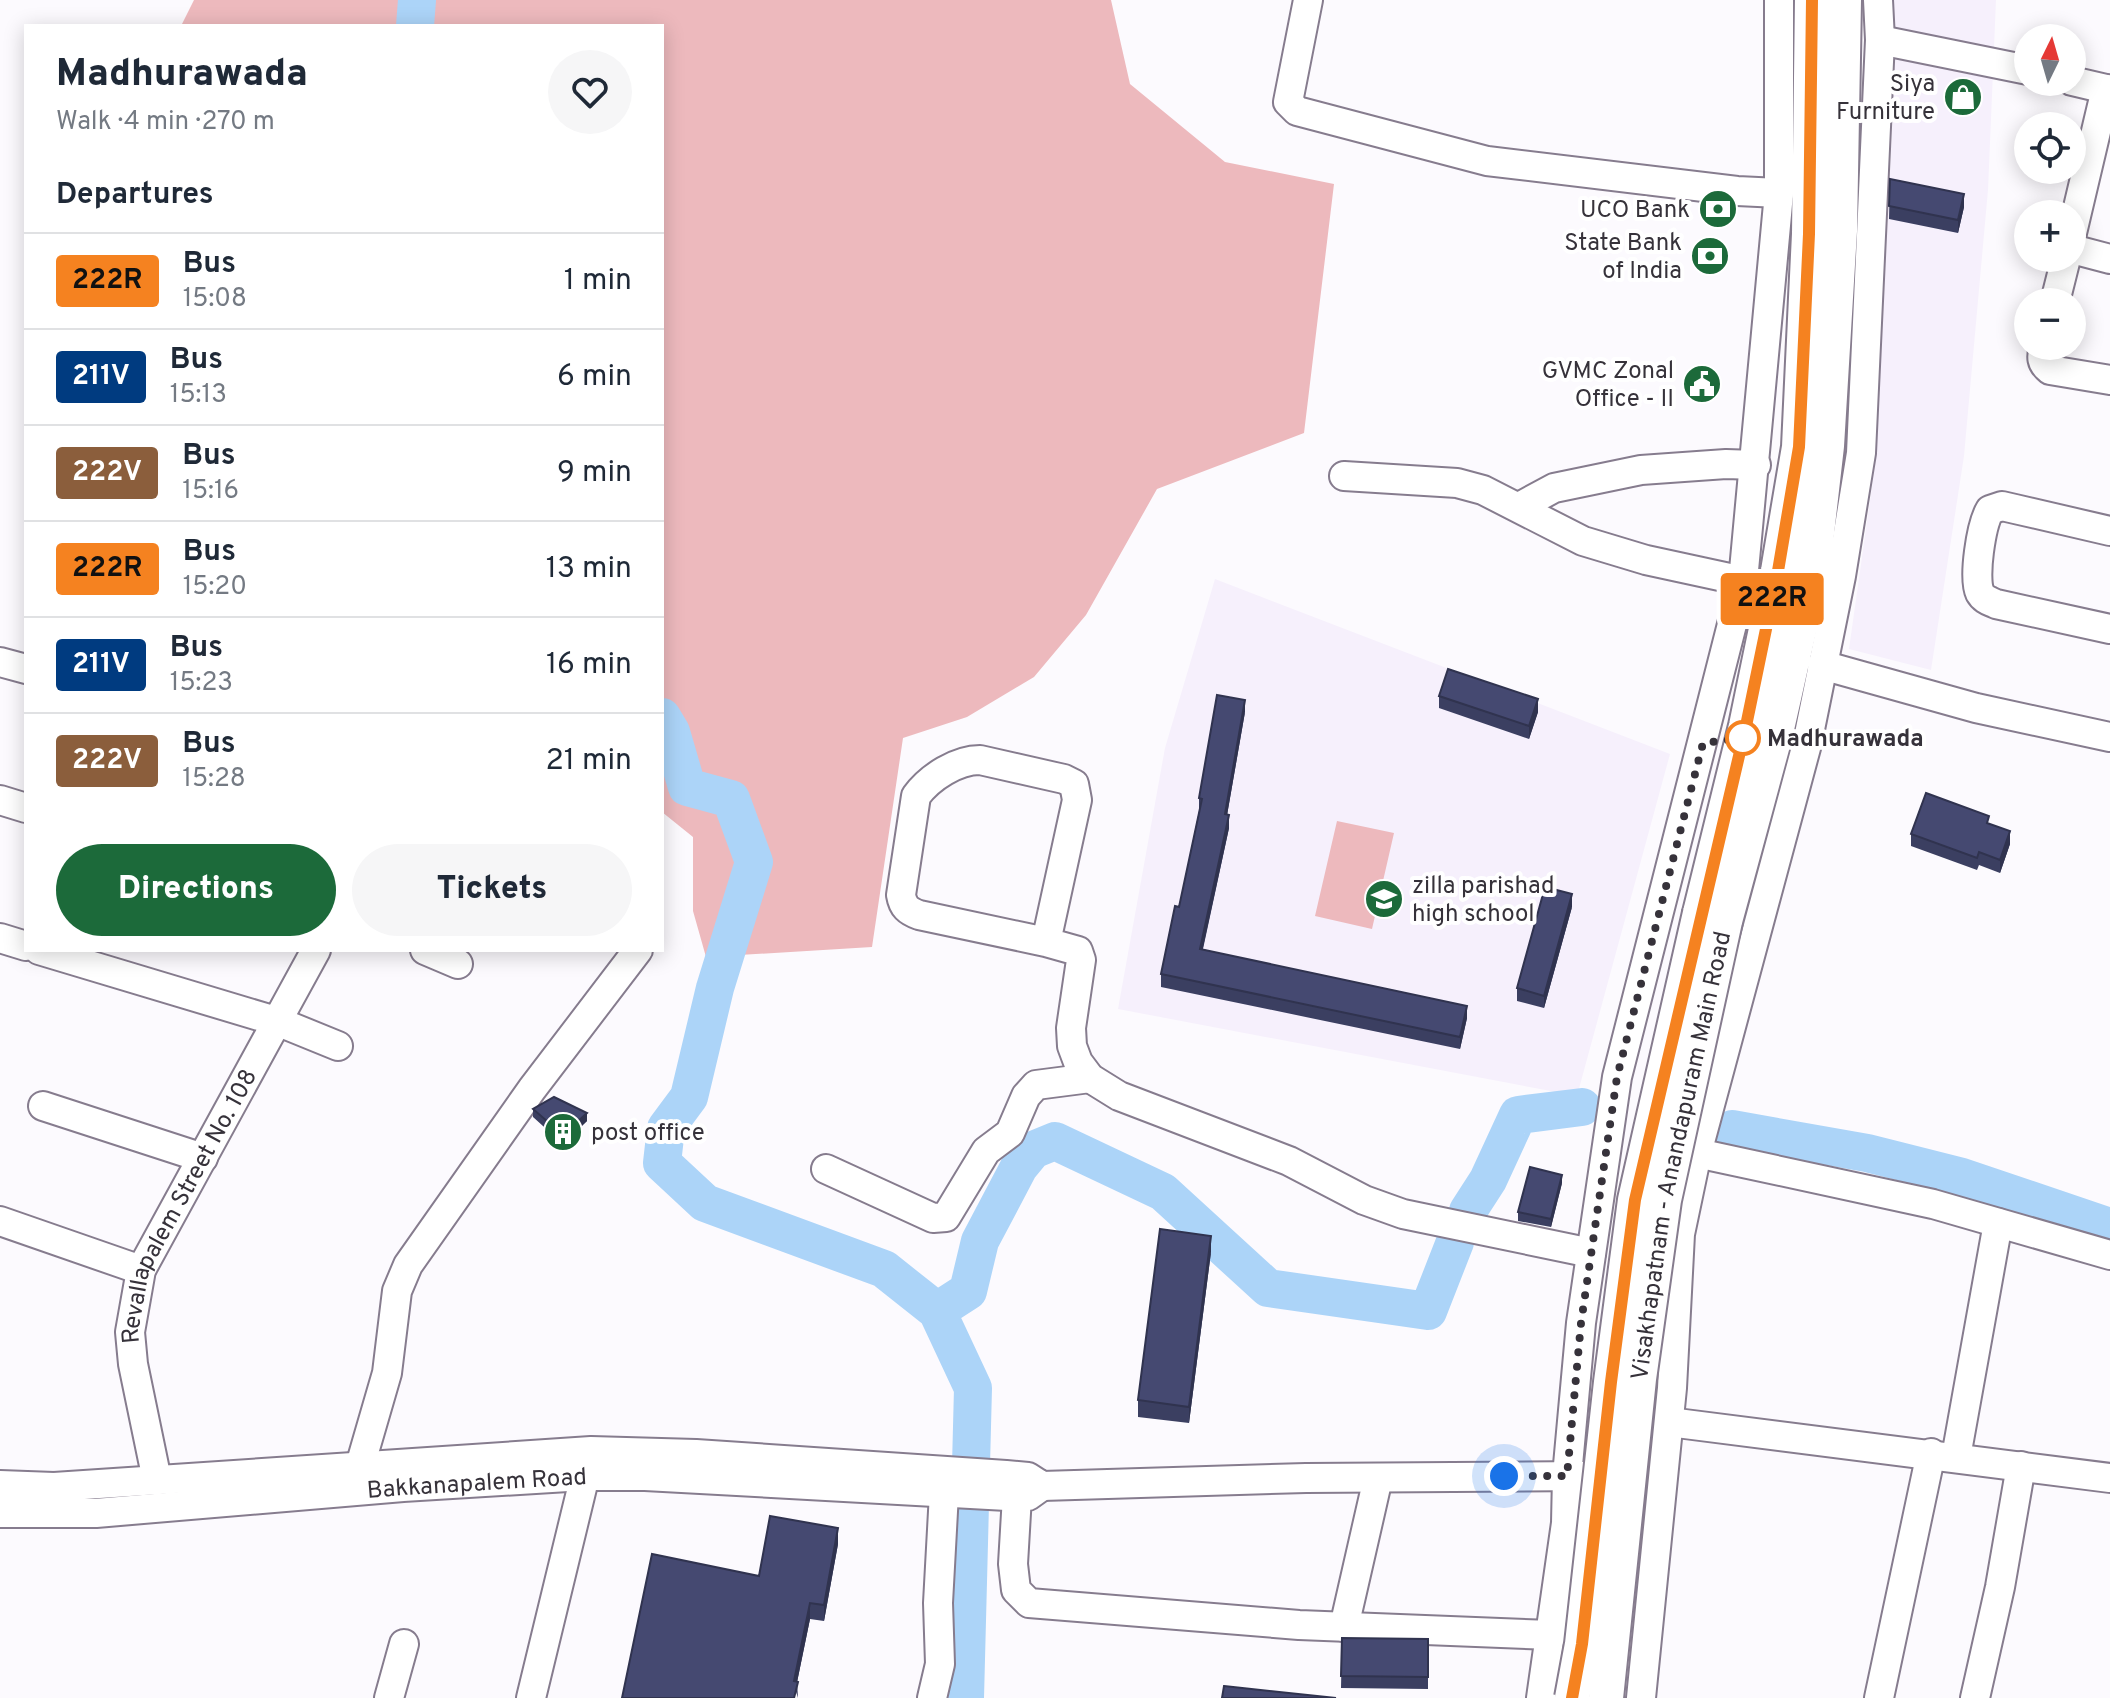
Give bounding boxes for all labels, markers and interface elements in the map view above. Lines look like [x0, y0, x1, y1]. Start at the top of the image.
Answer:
north arrow [2014, 24, 2086, 96]
map controls [2014, 24, 2086, 360]
button: heart [548, 50, 632, 134]
text: Madhurawada [56, 51, 308, 100]
place label: Siya Furniture [1836, 70, 1935, 128]
shop icon: Siya Furniture [1942, 76, 1984, 118]
text: Walk · 4 min · 270 m [56, 106, 275, 139]
button: locate [2014, 112, 2086, 184]
text: Departures [56, 177, 214, 214]
bank icon: UCO Bank [1697, 188, 1739, 230]
place label: UCO Bank [1580, 196, 1690, 226]
button: + [2014, 200, 2086, 272]
place label: State Bank of India [1564, 229, 1682, 287]
bank icon: State Bank of India [1689, 235, 1731, 277]
text: Bus [183, 246, 236, 283]
text: 222R [72, 263, 143, 299]
text: 1 min [564, 263, 632, 300]
text: 15:08 [183, 283, 247, 316]
button: − [2014, 288, 2086, 360]
text: Bus [170, 342, 223, 379]
place label: GVMC Zonal Office - II [1542, 357, 1674, 415]
text: 211V [72, 359, 130, 395]
text: 6 min [557, 359, 632, 396]
public building icon: GVMC Zonal Office - II [1681, 363, 1723, 405]
text: 15:13 [170, 379, 227, 412]
text: Bus [182, 438, 235, 475]
text: 222V [72, 455, 142, 491]
text: 9 min [557, 455, 632, 492]
text: 15:16 [182, 475, 239, 508]
text: Bus [183, 534, 236, 571]
text: 222R [72, 551, 143, 587]
text: 13 min [546, 551, 632, 588]
text: 15:20 [183, 571, 247, 604]
line badge: 222R [1716, 573, 1828, 625]
text: 222R [1737, 581, 1807, 617]
text: Bus [170, 630, 223, 667]
text: 211V [72, 647, 130, 683]
text: 16 min [546, 647, 632, 684]
text: 15:23 [170, 667, 233, 700]
marker: Madhurawada [1726, 721, 1760, 755]
place label: Madhurawada [1767, 725, 1924, 755]
text: Bus [182, 726, 235, 763]
text: 222V [72, 743, 142, 779]
text: 21 min [545, 743, 632, 780]
text: 15:28 [182, 763, 246, 796]
button: Directions [56, 844, 336, 936]
button: Tickets [352, 844, 632, 936]
place label: zilla parishad high school [1412, 872, 1555, 930]
school or university icon: zilla parishad high school [1363, 878, 1405, 920]
street label: Visakhapatnam - Anandapuram Main Road [1626, 929, 1739, 1382]
street label: Revallapalem Street No. 108 [117, 1064, 265, 1345]
building icon: post office [542, 1111, 584, 1153]
place label: post office [591, 1119, 705, 1149]
your location [1484, 1456, 1524, 1496]
street label: Bakkanapalem Road [366, 1463, 588, 1507]

